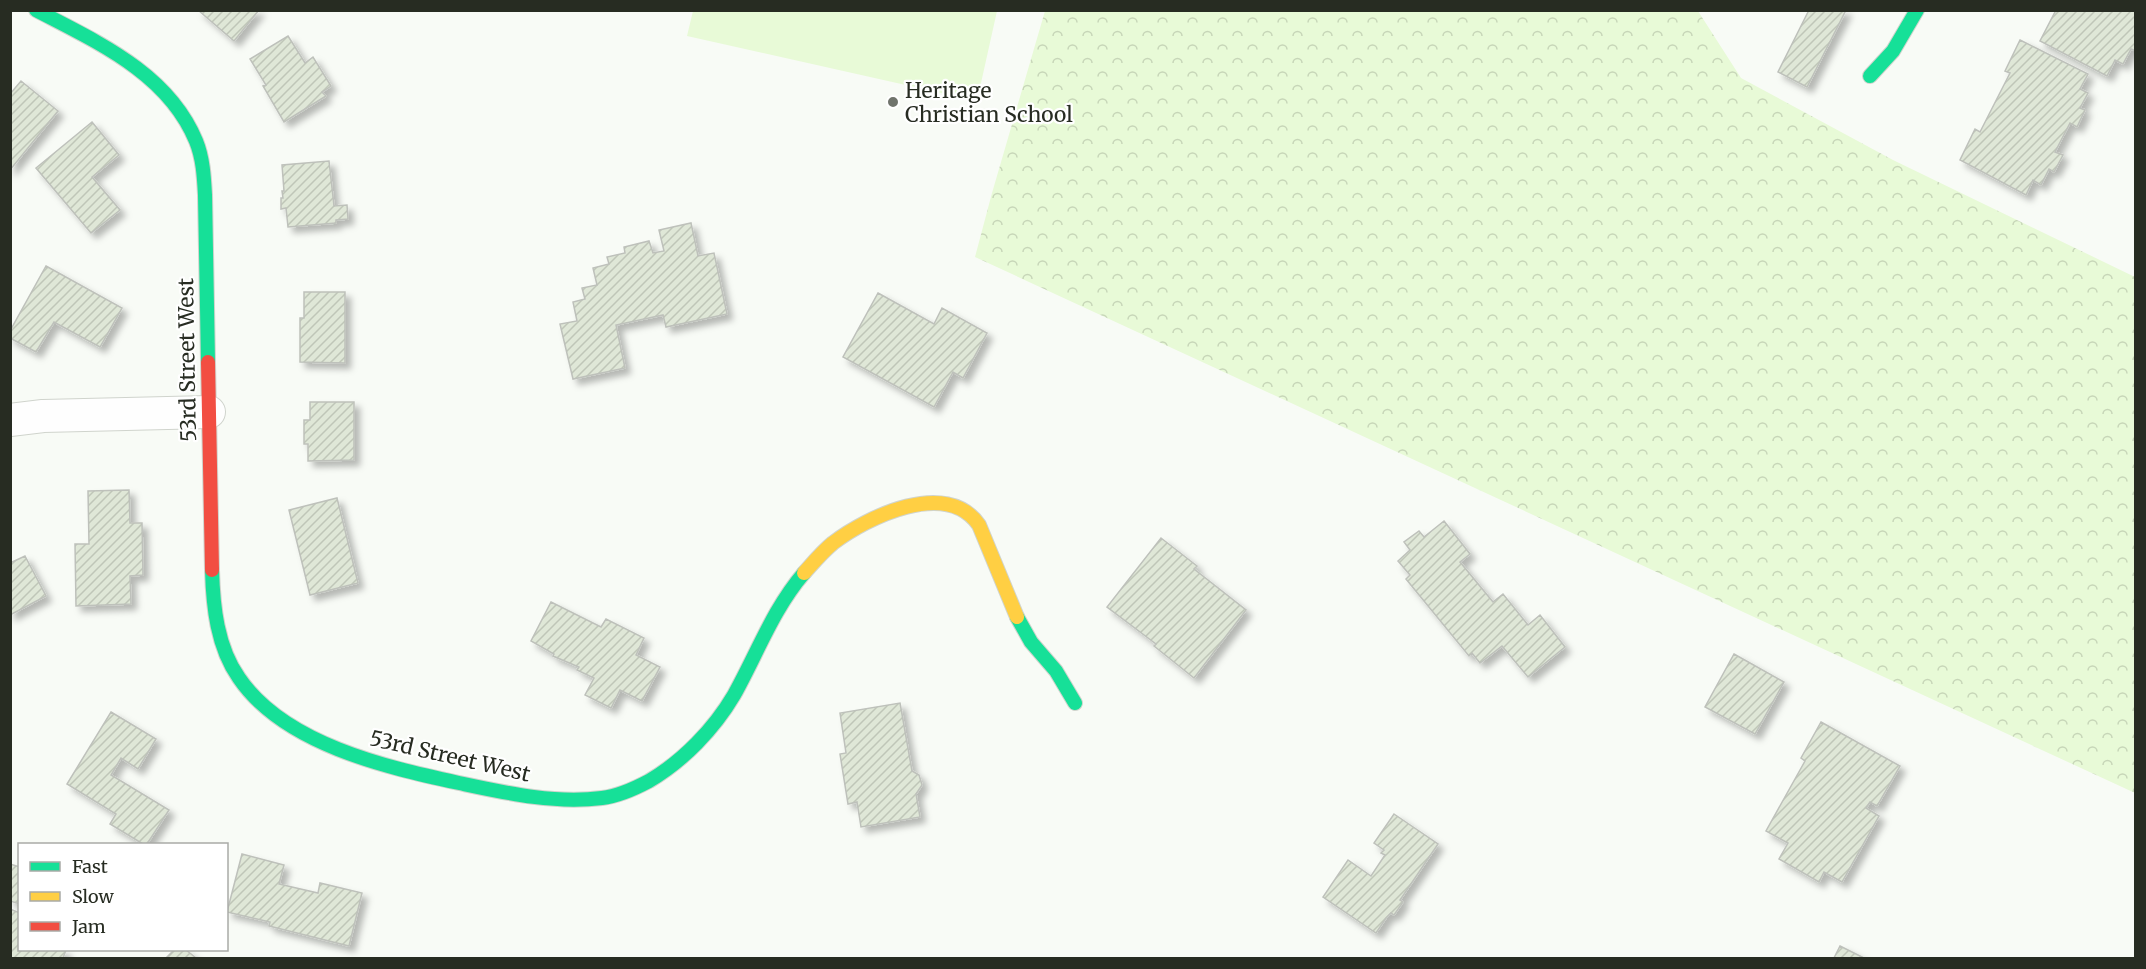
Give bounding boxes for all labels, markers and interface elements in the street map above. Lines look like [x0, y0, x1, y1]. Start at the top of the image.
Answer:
place label: Heritage Christian School [905, 77, 1073, 128]
marker: Heritage Christian School [886, 95, 900, 109]
street label: 53rd Street West [172, 278, 202, 442]
street label: 53rd Street West [367, 724, 533, 788]
legend [18, 843, 228, 951]
text: Fast [72, 855, 108, 878]
text: Slow [72, 885, 115, 908]
text: Jam [71, 915, 106, 938]

